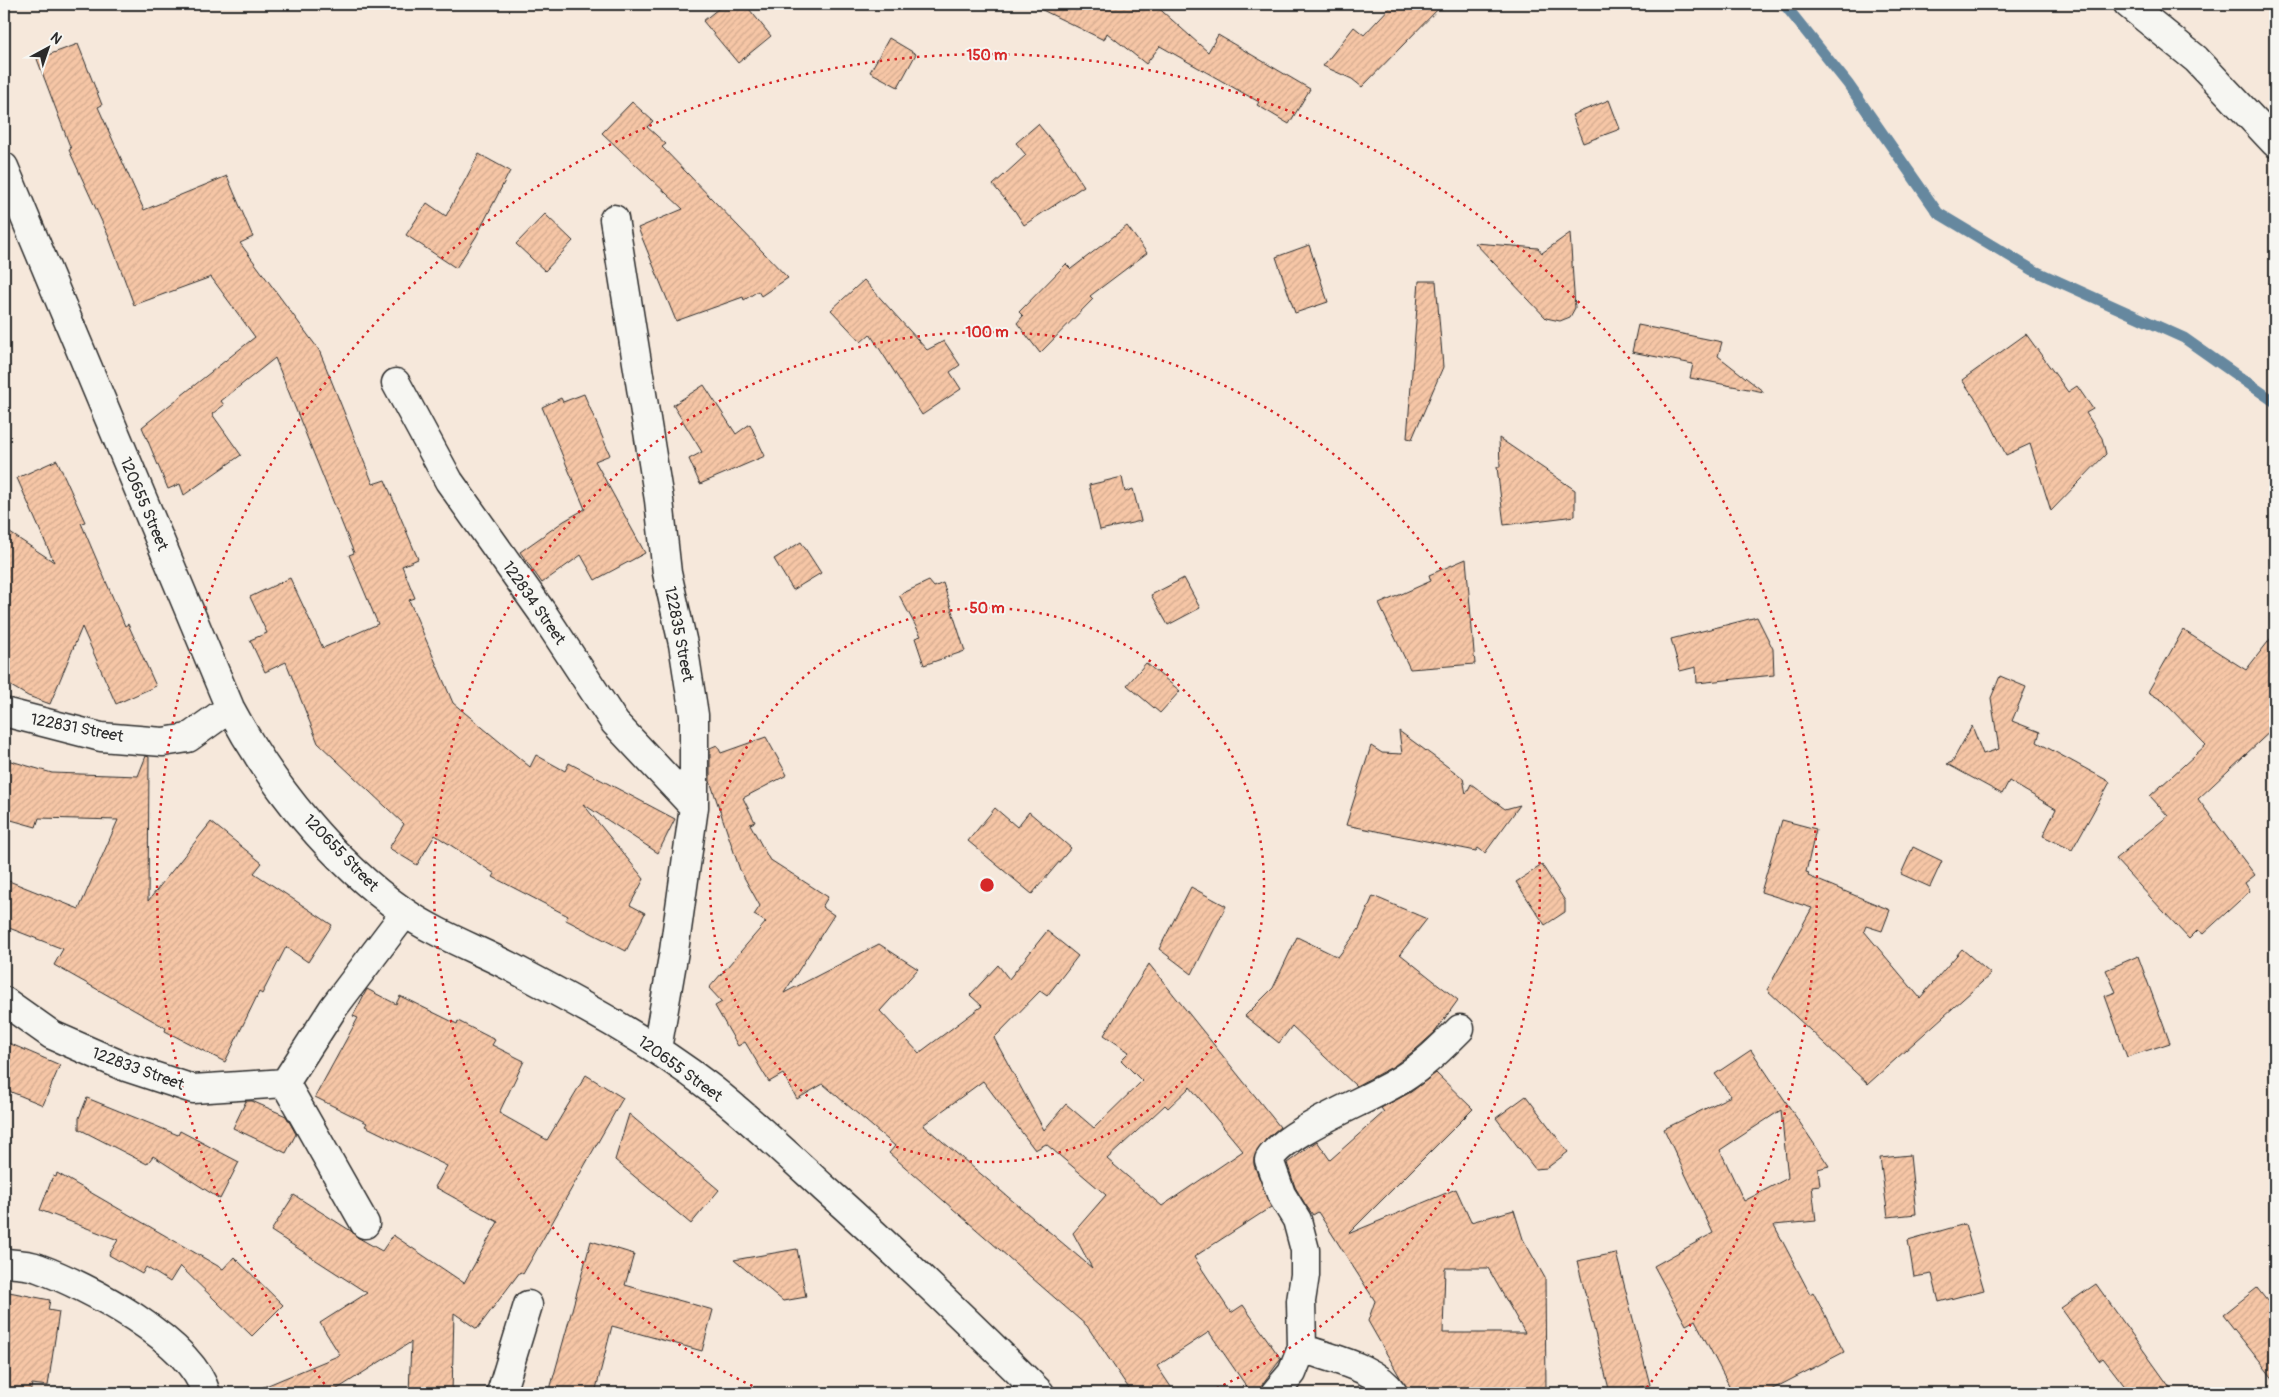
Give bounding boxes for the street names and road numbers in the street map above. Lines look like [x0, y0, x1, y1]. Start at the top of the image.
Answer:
street label: 120655 Street [115, 454, 173, 554]
street label: 122834 Street [498, 557, 570, 649]
street label: 122835 Street [660, 585, 698, 684]
street label: 122831 Street [29, 709, 126, 747]
street label: 120655 Street [299, 810, 383, 896]
street label: 120655 Street [634, 1032, 727, 1107]
street label: 122833 Street [89, 1043, 187, 1095]

